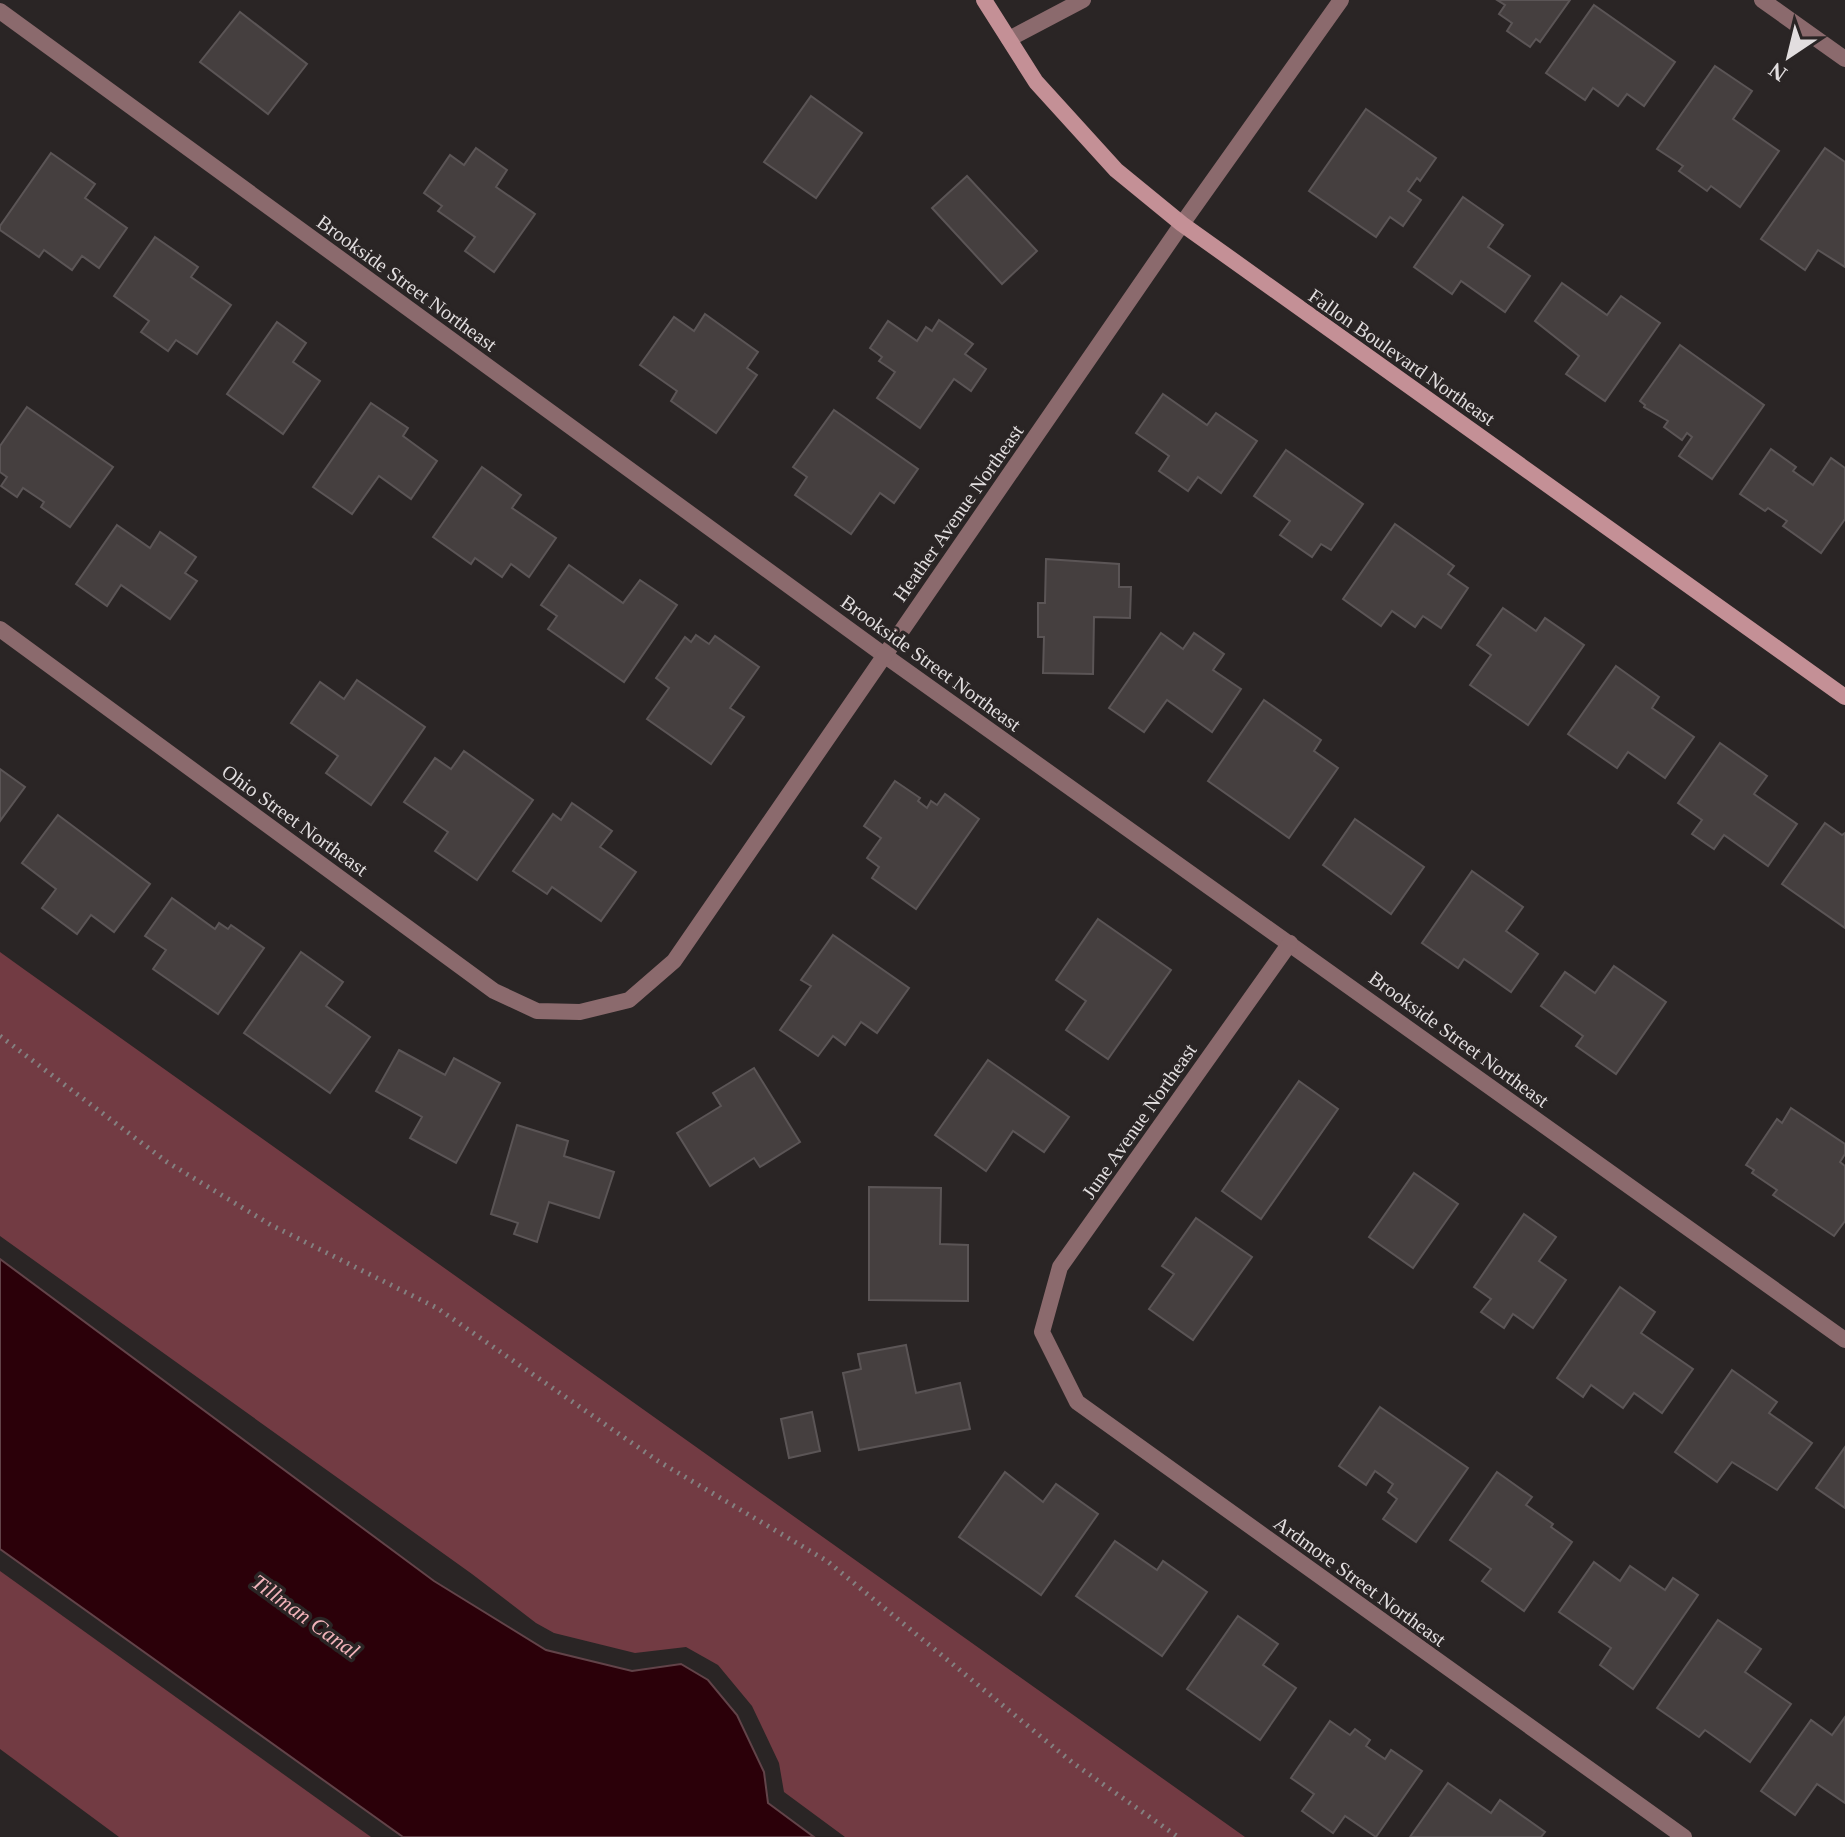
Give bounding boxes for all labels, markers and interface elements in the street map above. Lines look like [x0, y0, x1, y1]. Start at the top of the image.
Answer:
north arrow [1749, 16, 1829, 96]
text: N [1764, 57, 1791, 87]
street label: Brookside Street Northeast [313, 210, 501, 356]
street label: Fallon Boulevard Northeast [1305, 284, 1500, 430]
street label: Heather Avenue Northeast [889, 420, 1028, 606]
street label: Brookside Street Northeast [837, 590, 1025, 736]
street label: Ohio Street Northeast [218, 760, 372, 880]
street label: Brookside Street Northeast [1365, 966, 1553, 1112]
street label: June Avenue Northeast [1077, 1039, 1201, 1203]
street label: Ardmore Street Northeast [1270, 1511, 1450, 1651]
water label: Tillman Canal [247, 1569, 364, 1664]

